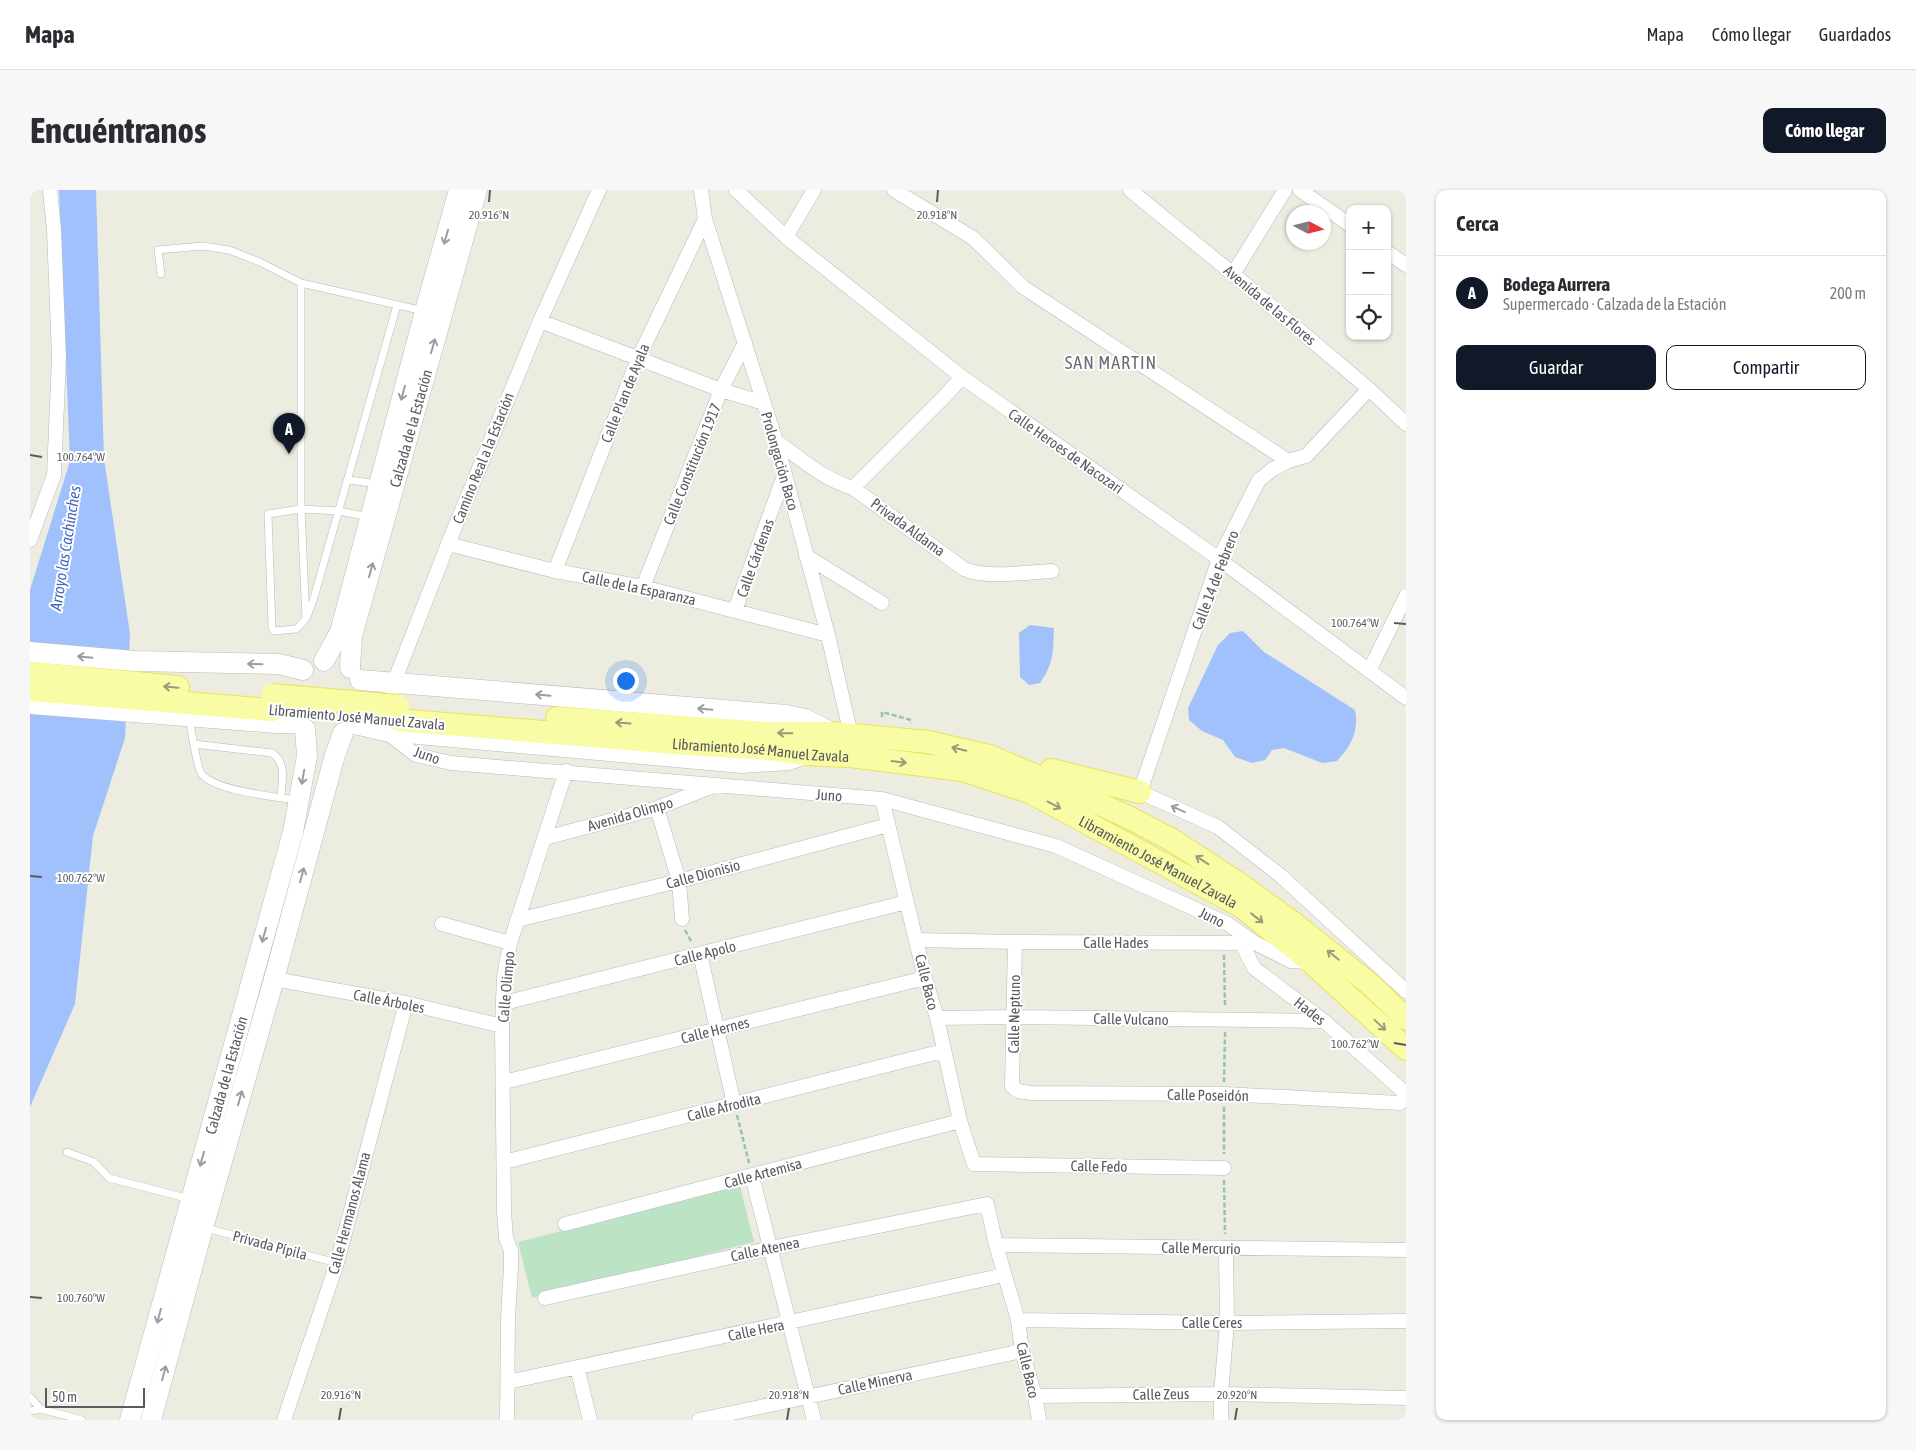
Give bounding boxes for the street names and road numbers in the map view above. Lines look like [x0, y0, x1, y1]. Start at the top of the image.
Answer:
street label: Avenida de las Flores [1221, 262, 1319, 348]
street label: Calle Plan de Ayala [597, 341, 653, 445]
street label: Calzada de la Estación [386, 367, 435, 489]
street label: Camino Real a la Estación [449, 390, 517, 526]
street label: Calle Constitución 1917 [660, 401, 724, 527]
street label: Calle Heroes de Nacozari [1005, 405, 1127, 497]
street label: Prolongación Baco [758, 410, 802, 512]
street label: Privada Aldama [868, 494, 948, 560]
street label: Calle Cárdenas [733, 517, 777, 599]
street label: Calle 14 de Febrero [1188, 528, 1242, 632]
street label: Calle de la Esparanza [581, 568, 697, 608]
street label: Libramiento José Manuel Zavala [268, 701, 446, 733]
street label: Libramiento José Manuel Zavala [672, 734, 850, 764]
street label: Juno [412, 743, 442, 767]
street label: Juno [815, 786, 843, 804]
street label: Avenida Olimpo [585, 794, 675, 834]
street label: Libramiento José Manuel Zavala [1076, 812, 1241, 911]
street label: Calle Dionisio [664, 856, 742, 892]
street label: Juno [1196, 904, 1228, 930]
street label: Calle Hades [1083, 934, 1149, 951]
street label: Calle Apolo [672, 937, 738, 969]
street label: Calle Olimpo [494, 951, 518, 1023]
street label: Calle Baco [912, 952, 942, 1012]
street label: Calle Neptuno [1005, 974, 1023, 1054]
street label: Calle Árboles [352, 986, 426, 1016]
street label: Hades [1291, 994, 1329, 1028]
street label: Calle Vulcano [1093, 1010, 1169, 1028]
street label: Calle Hernes [679, 1013, 751, 1047]
street label: Calzada de la Estación [201, 1014, 250, 1136]
street label: Calle Poseidón [1167, 1086, 1249, 1104]
street label: Calle Afrodita [685, 1090, 763, 1124]
street label: Calle Hermanos Alama [325, 1150, 374, 1276]
street label: Calle Artemisa [722, 1154, 804, 1192]
street label: Calle Fedo [1070, 1157, 1128, 1175]
street label: Privada Pípila [231, 1227, 309, 1263]
street label: Calle Atenea [729, 1233, 801, 1265]
street label: Calle Mercurio [1161, 1239, 1241, 1257]
street label: Calle Ceres [1182, 1314, 1242, 1331]
street label: Calle Hera [726, 1316, 786, 1344]
street label: Calle Baco [1013, 1340, 1043, 1400]
street label: Calle Minerva [836, 1366, 914, 1398]
street label: Calle Zeus [1133, 1385, 1189, 1403]

